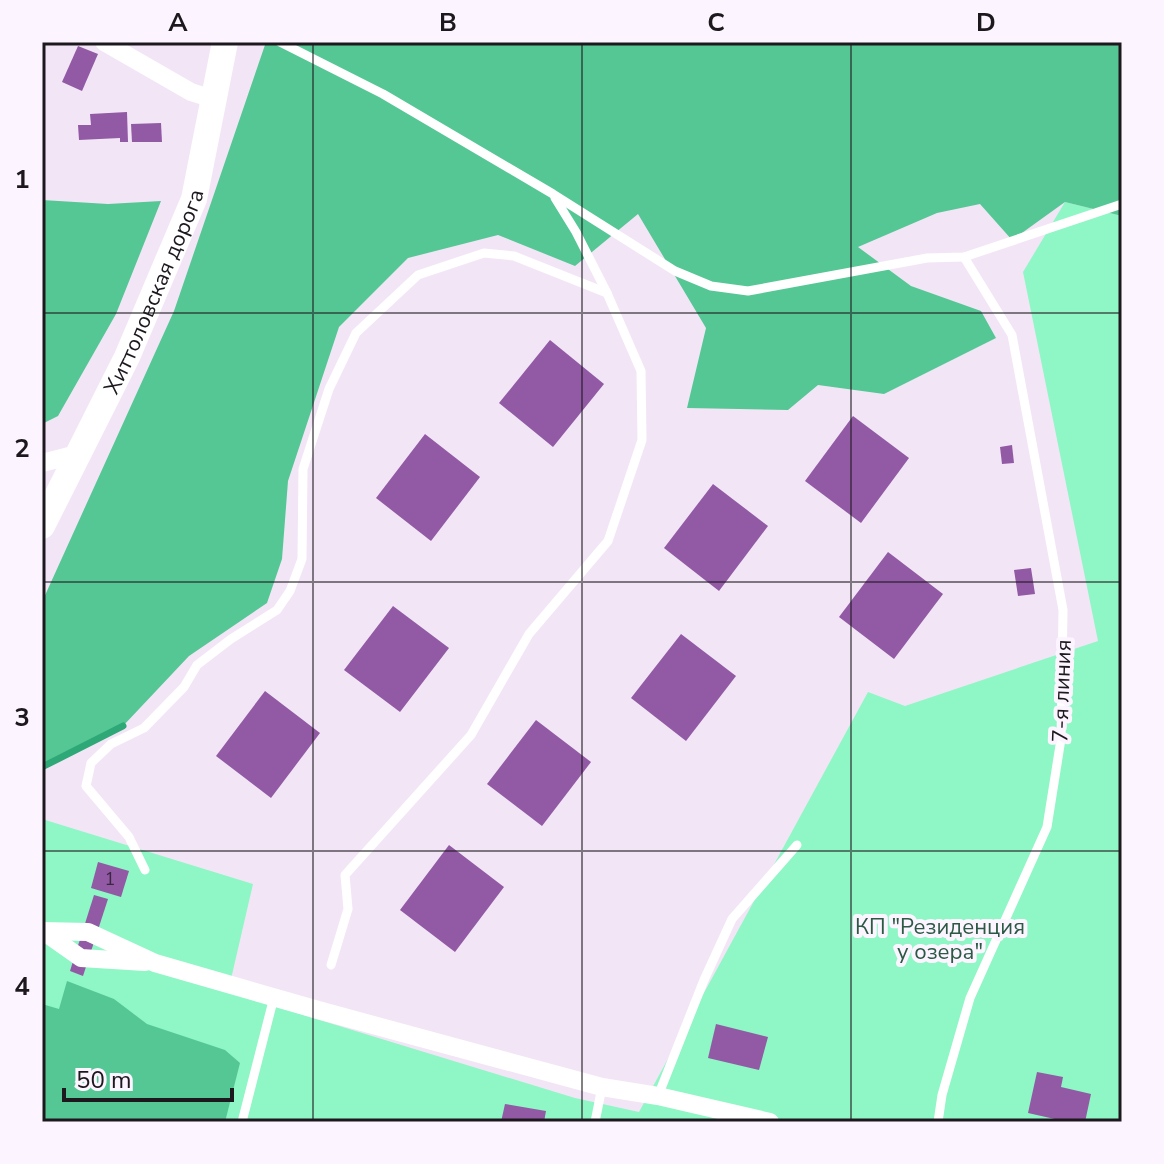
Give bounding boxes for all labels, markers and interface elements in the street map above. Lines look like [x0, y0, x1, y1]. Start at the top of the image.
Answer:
text: A [168, 5, 188, 40]
text: B [439, 5, 457, 40]
text: C [707, 5, 725, 40]
text: D [976, 5, 996, 40]
text: 1 [14, 162, 30, 197]
street label: Хиттоловская дорога [97, 187, 211, 399]
text: 2 [14, 431, 30, 466]
street label: 7-я линия [1045, 639, 1079, 743]
text: 3 [14, 700, 30, 735]
house number: 1 [105, 867, 115, 891]
park label: КП "Резиденция у озера" [855, 912, 1025, 967]
text: 4 [14, 969, 30, 1004]
scale bar [64, 1052, 232, 1102]
text: 50 m [76, 1064, 132, 1096]

